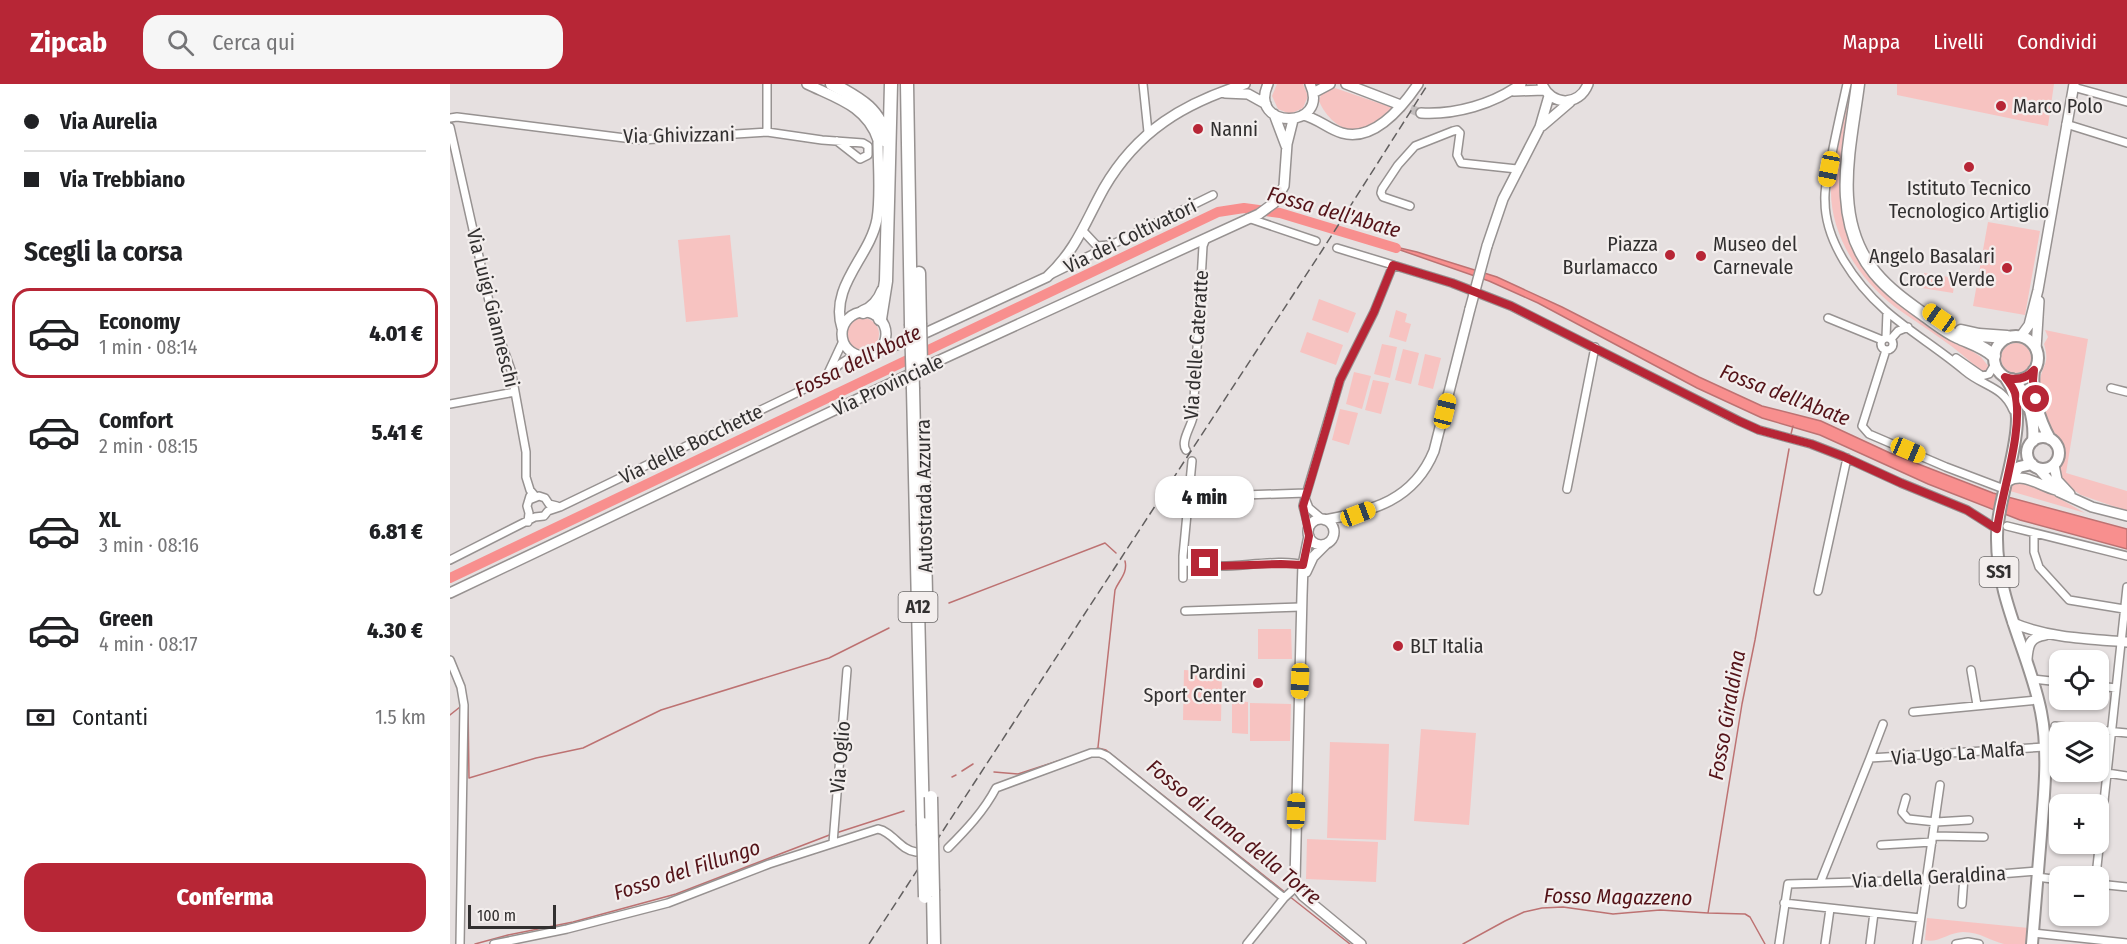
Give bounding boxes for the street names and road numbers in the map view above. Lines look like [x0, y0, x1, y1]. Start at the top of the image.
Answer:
street label: Via Ghivizzani [623, 122, 735, 148]
street label: Via dei Coltivatori [1060, 194, 1200, 278]
street label: Via Luigi Gianneschi [462, 226, 524, 390]
street label: Via delle Cateratte [1179, 269, 1213, 421]
street label: Via Provinciale [829, 349, 947, 421]
street label: Via delle Bocchette [615, 399, 767, 489]
street label: Autostrada Azzurra [911, 419, 937, 573]
road number: SS1 [1980, 557, 2018, 587]
road number: A12 [898, 592, 938, 622]
street label: Via Oglio [825, 720, 855, 794]
street label: Via Ugo La Malfa [1891, 736, 2025, 770]
street label: Via della Geraldina [1852, 861, 2006, 893]

